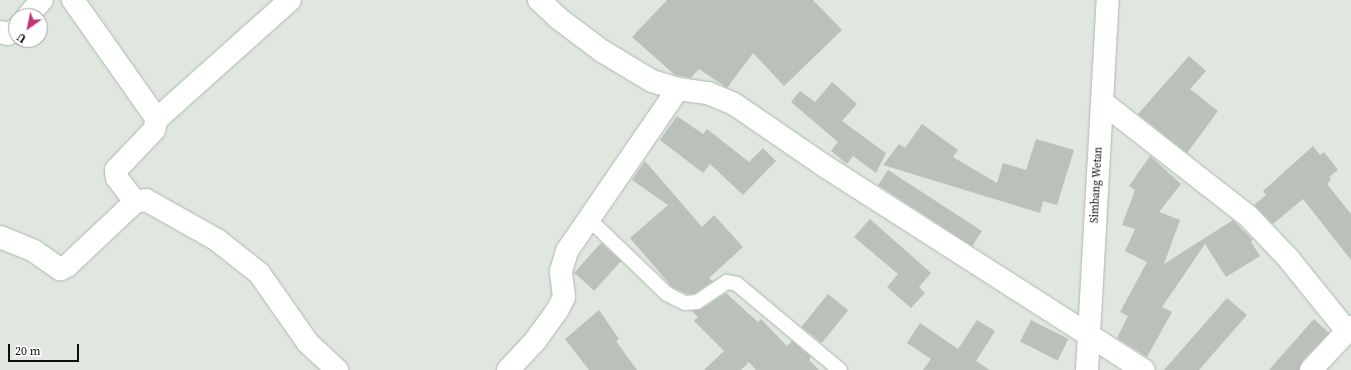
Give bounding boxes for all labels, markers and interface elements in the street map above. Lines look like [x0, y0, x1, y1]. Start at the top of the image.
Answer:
north arrow [8, 8, 48, 48]
text: U [14, 29, 29, 46]
street label: Simbang Wetan [1088, 146, 1106, 224]
scale bar [10, 336, 81, 362]
text: 20 m [15, 343, 41, 359]

